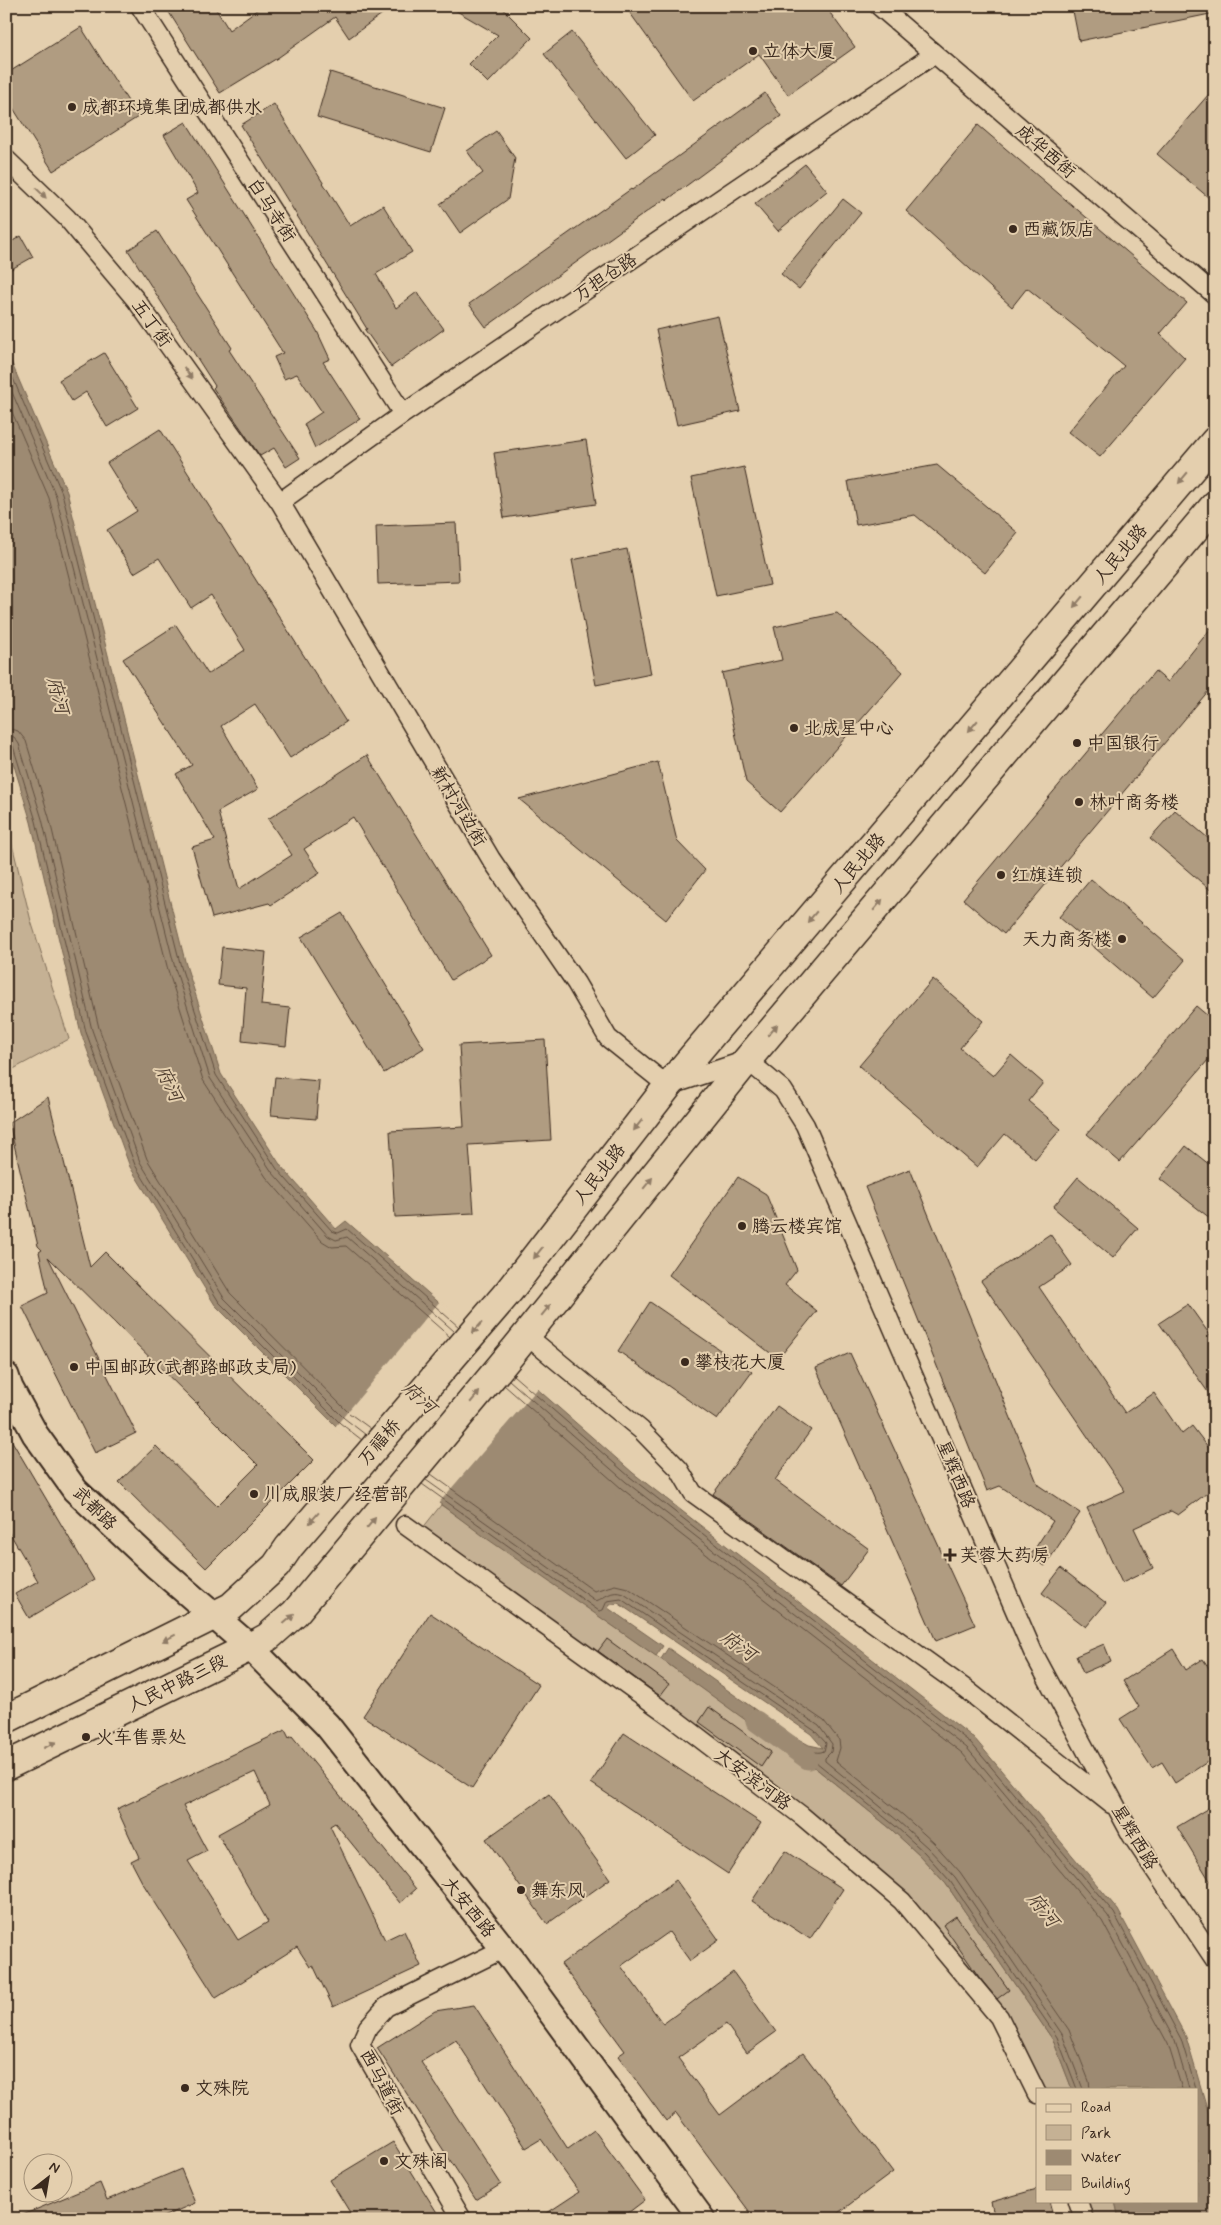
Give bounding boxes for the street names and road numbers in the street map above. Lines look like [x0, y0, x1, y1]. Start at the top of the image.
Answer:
street label: 成华西街 [1010, 119, 1080, 184]
street label: 白马寺街 [241, 174, 301, 247]
street label: 万担仓路 [569, 248, 642, 308]
street label: 五丁街 [126, 295, 177, 352]
street label: 人民北路 [1088, 519, 1153, 590]
street label: 新村河边街 [425, 762, 492, 851]
street label: 人民北路 [826, 828, 891, 899]
street label: 人民北路 [568, 1139, 631, 1210]
street label: 万福桥 [353, 1414, 407, 1471]
street label: 星辉西路 [930, 1437, 980, 1512]
street label: 武都路 [67, 1481, 122, 1536]
street label: 人民中路三段 [124, 1649, 231, 1718]
street label: 大安滨河路 [709, 1743, 796, 1816]
street label: 星辉西路 [1105, 1800, 1163, 1875]
street label: 大安西路 [436, 1872, 500, 1943]
street label: 西马道街 [354, 2045, 409, 2120]

